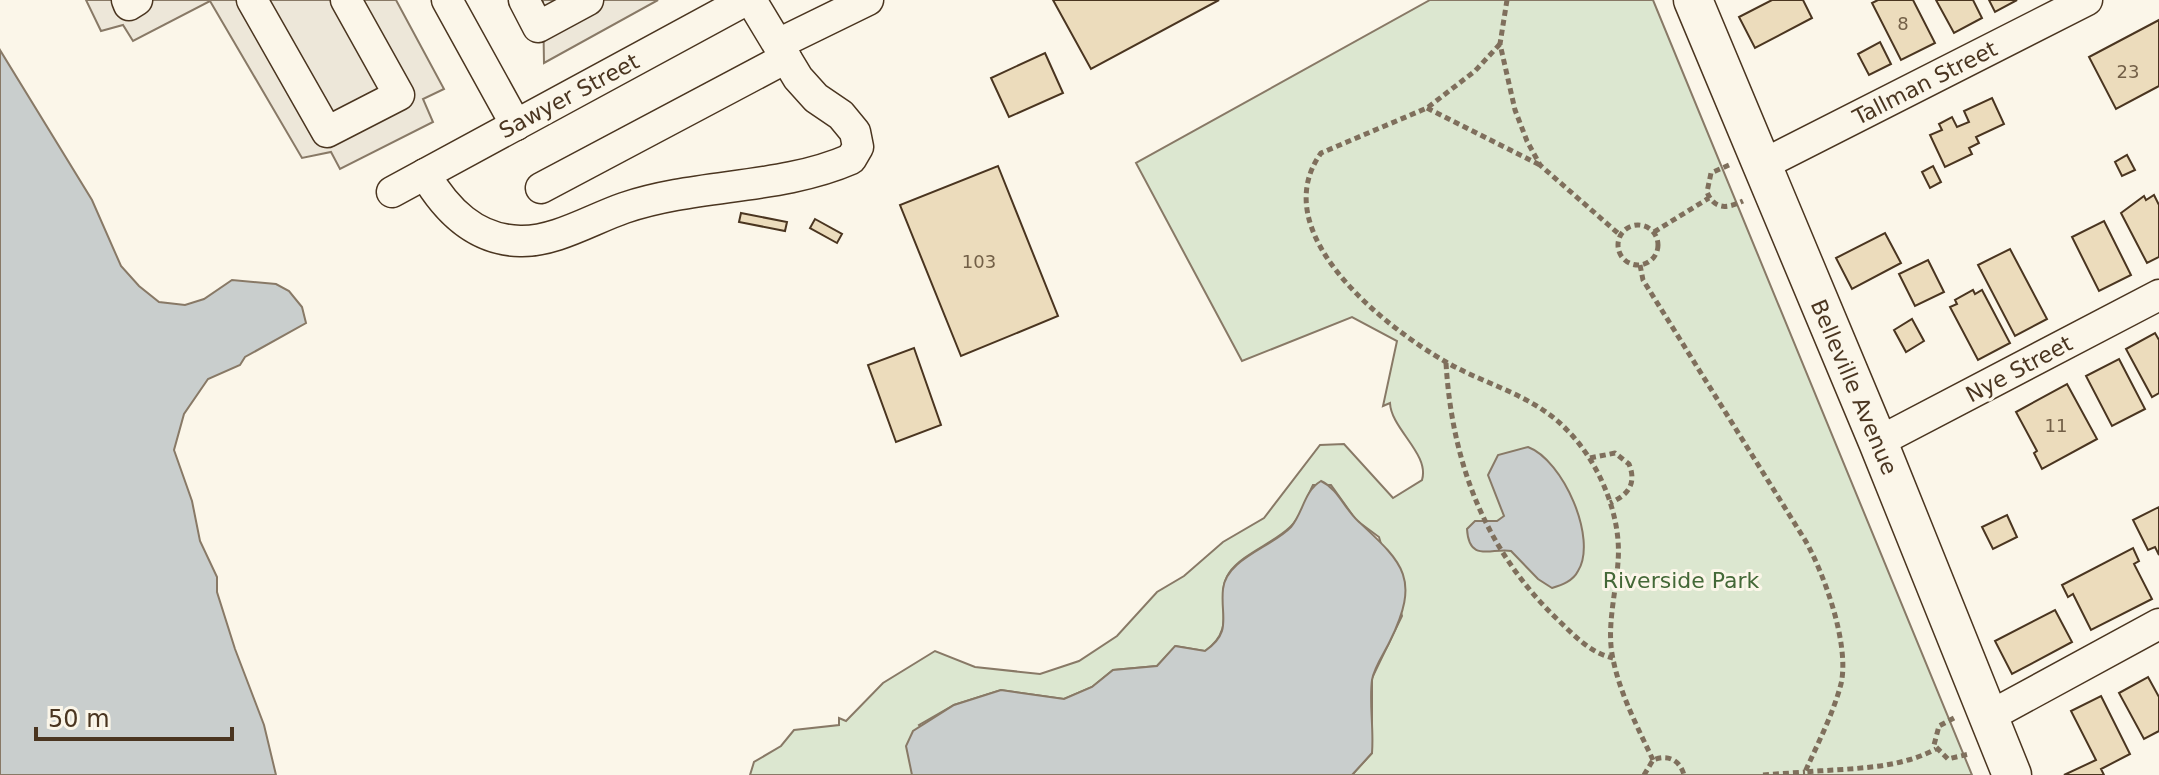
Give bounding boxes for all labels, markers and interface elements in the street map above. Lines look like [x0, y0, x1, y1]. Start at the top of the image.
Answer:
house number: 8 [1897, 13, 1909, 34]
street label: Tallman Street [1848, 36, 2001, 131]
street label: Sawyer Street [495, 48, 644, 143]
house number: 23 [2117, 61, 2139, 82]
house number: 103 [962, 251, 996, 272]
street label: Belleville Avenue [1806, 296, 1902, 478]
street label: Nye Street [1962, 330, 2077, 407]
house number: 11 [2045, 415, 2067, 436]
park label: Riverside Park [1603, 568, 1760, 593]
scale bar [36, 691, 232, 741]
text: 50 m [48, 705, 110, 733]

